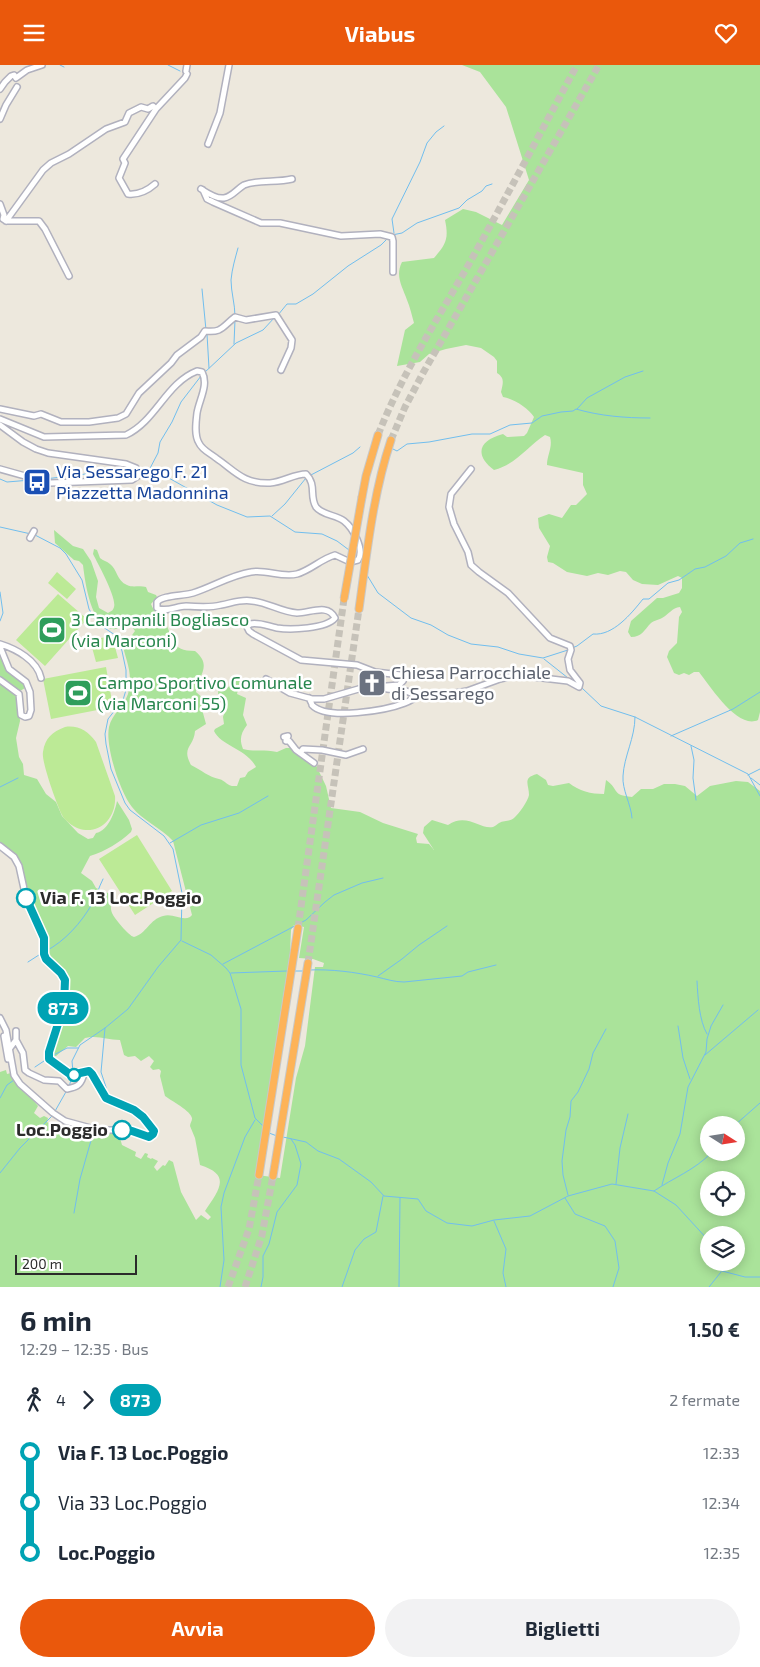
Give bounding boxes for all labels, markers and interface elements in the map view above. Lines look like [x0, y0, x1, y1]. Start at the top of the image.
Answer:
icon: menu [20, 19, 48, 47]
icon: heart [712, 19, 740, 47]
text: Viabus [345, 20, 415, 46]
place label: Via Sessarego F. 21 Piazzetta Madonnina [56, 460, 229, 503]
bus stop icon: Via Sessarego F. 21 Piazzetta Madonnina [22, 467, 52, 497]
place label: 3 Campanili Bogliasco (via Marconi) [71, 608, 249, 651]
sports icon: 3 Campanili Bogliasco (via Marconi) [37, 615, 67, 645]
place label: Chiesa Parrocchiale di Sessarego [391, 661, 551, 704]
church icon: Chiesa Parrocchiale di Sessarego [357, 668, 387, 698]
place label: Campo Sportivo Comunale (via Marconi 55) [97, 671, 312, 714]
sports icon: Campo Sportivo Comunale (via Marconi 55) [63, 678, 93, 708]
place label: Via F. 13 Loc.Poggio [40, 886, 202, 908]
marker: Via F. 13 Loc.Poggio [16, 888, 36, 908]
line badge: 873 [34, 992, 92, 1024]
text: 873 [48, 997, 78, 1019]
unlabelled marker [67, 1068, 81, 1082]
north arrow [700, 1116, 745, 1161]
map controls [700, 1116, 745, 1271]
place label: Loc.Poggio [16, 1118, 108, 1140]
marker: Loc.Poggio [112, 1120, 132, 1140]
button: locate [700, 1171, 745, 1216]
button: layers [700, 1226, 745, 1271]
scale bar [15, 1252, 138, 1275]
text: 200 m [22, 1255, 62, 1272]
text: 6 min [20, 1303, 92, 1337]
text: 1.50 € [688, 1318, 740, 1341]
text: 12:29 – 12:35 · Bus [20, 1339, 149, 1358]
icon: walk [20, 1386, 48, 1414]
icon: forward [74, 1386, 102, 1414]
text: 873 [120, 1389, 151, 1411]
text: 4 [56, 1390, 66, 1409]
text: 2 fermate [669, 1390, 740, 1409]
text: Via F. 13 Loc.Poggio [58, 1441, 229, 1464]
text: 12:33 [703, 1443, 740, 1462]
text: Via 33 Loc.Poggio [58, 1491, 207, 1514]
text: 12:34 [702, 1493, 740, 1512]
text: Loc.Poggio [58, 1541, 155, 1564]
text: 12:35 [703, 1543, 740, 1562]
button: Avvia [20, 1599, 375, 1657]
button: Biglietti [385, 1599, 740, 1657]

